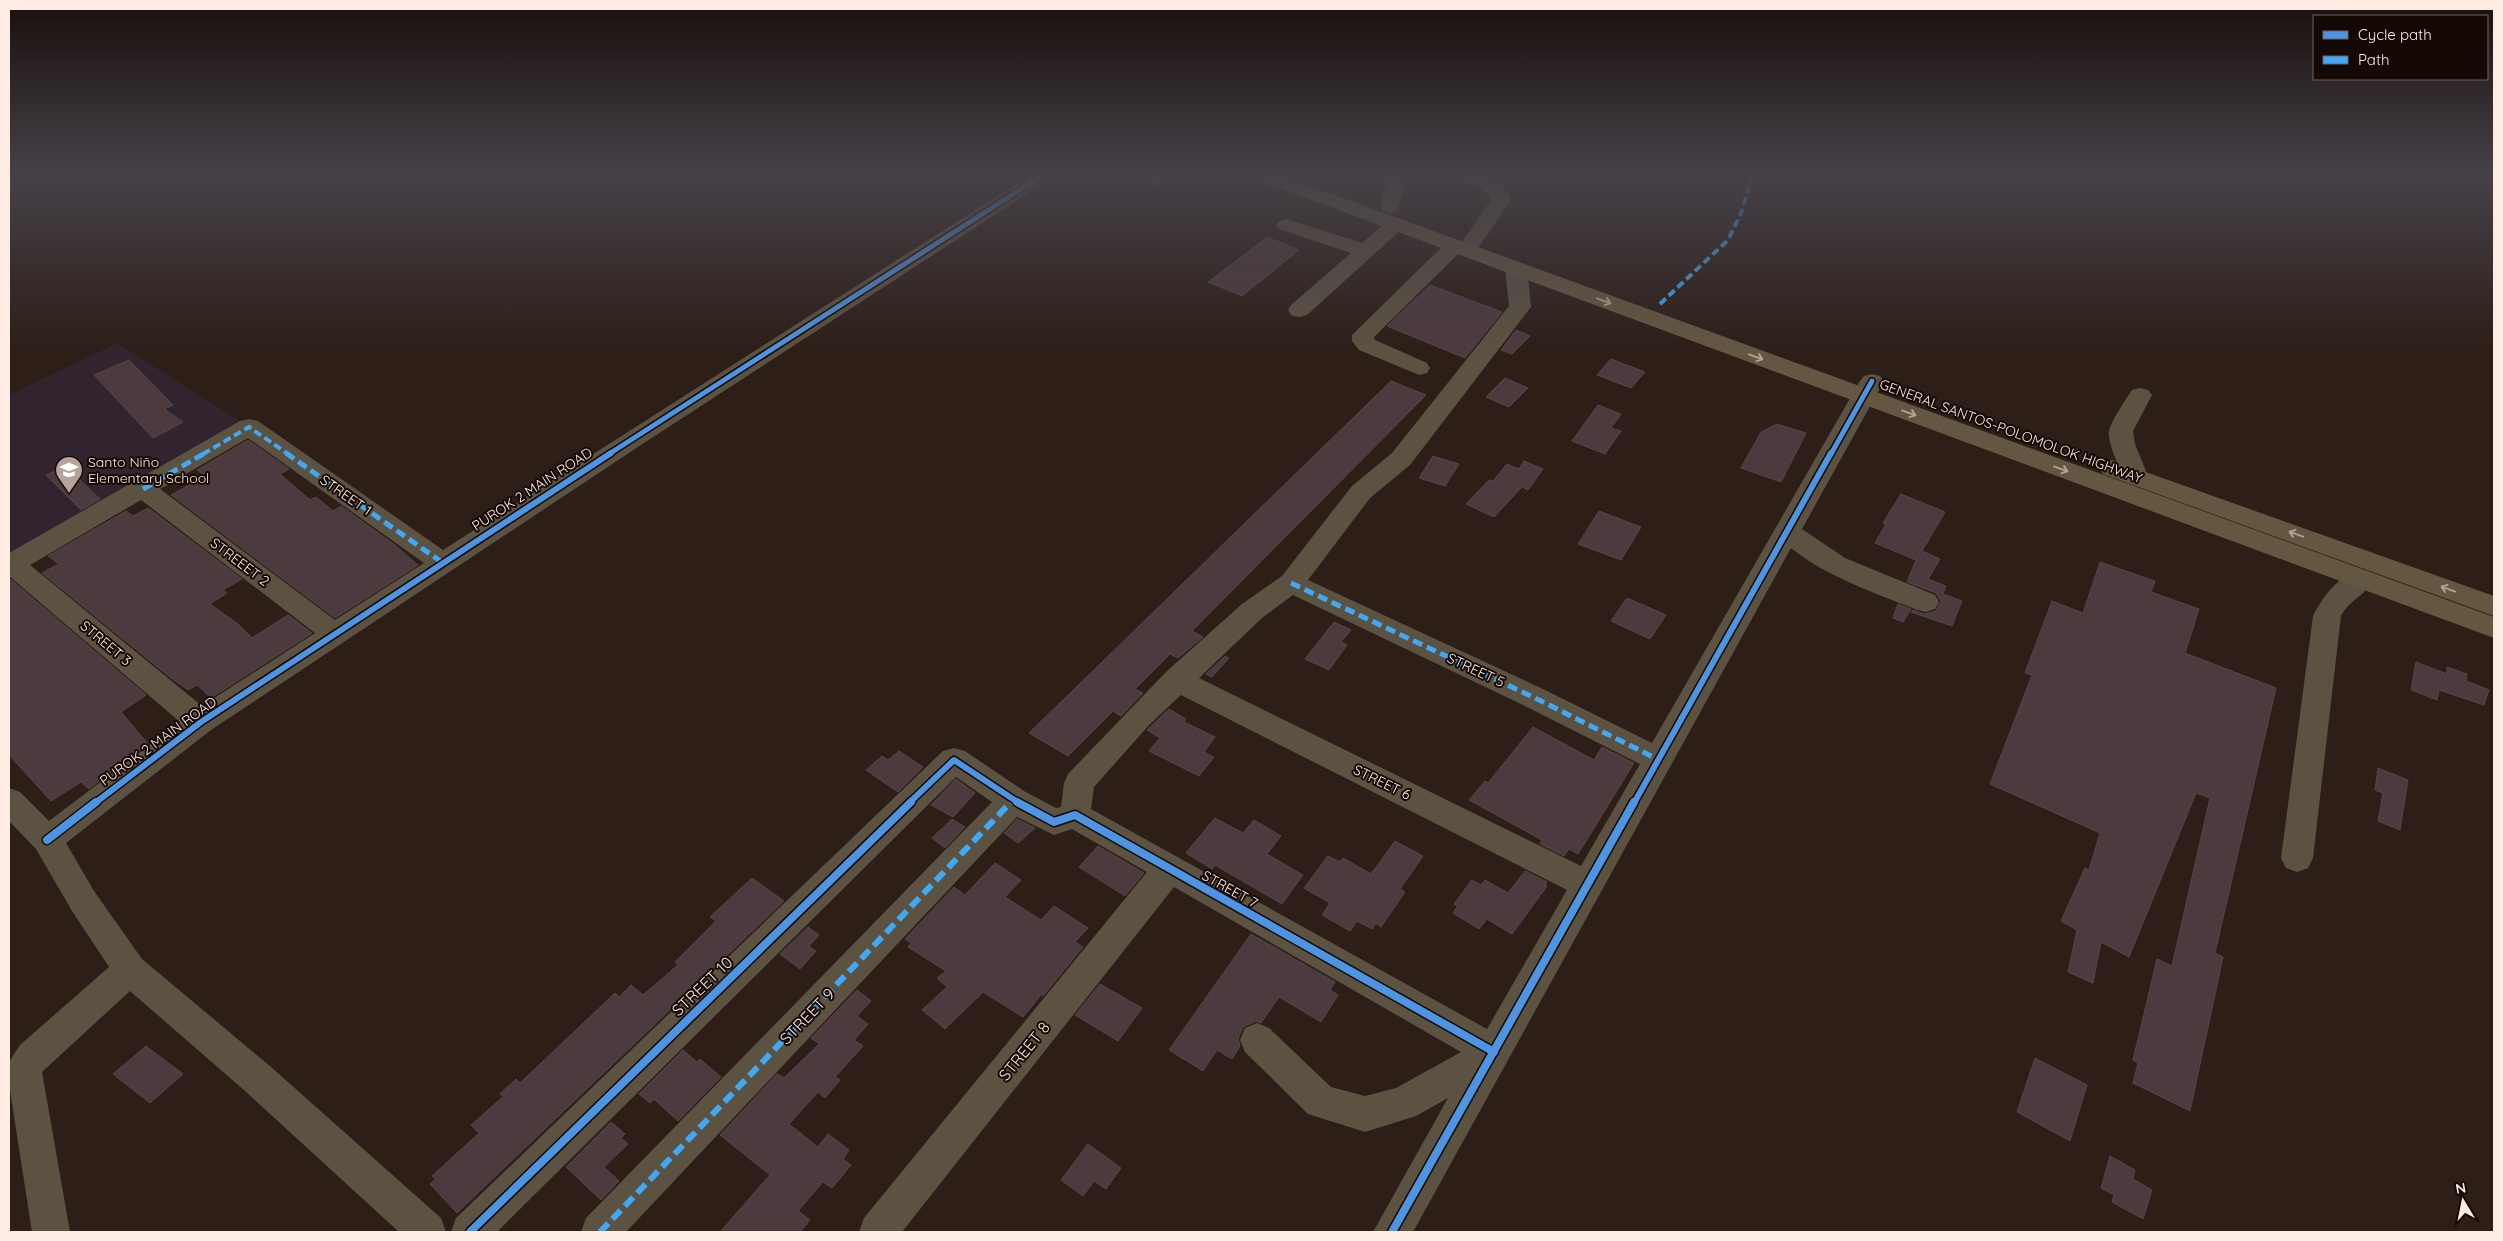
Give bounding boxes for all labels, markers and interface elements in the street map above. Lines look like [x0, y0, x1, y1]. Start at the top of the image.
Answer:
legend [2313, 15, 2488, 80]
text: Cycle path [2358, 25, 2432, 44]
text: Path [2358, 50, 2390, 69]
one-way arrow [1595, 297, 1611, 306]
one-way arrow [1748, 353, 1763, 362]
street label: GENERAL SANTOS-POLOMOLOK HIGHWAY [1877, 375, 2145, 487]
one-way arrow [1900, 409, 1916, 418]
street label: PUROK 2 MAIN ROAD [468, 443, 596, 535]
place label: Santo Niño Elementary School [88, 453, 209, 487]
school or university icon: Santo Niño Elementary School [54, 455, 84, 494]
one-way arrow [2053, 465, 2068, 474]
street label: STREET 1 [317, 471, 375, 519]
one-way arrow [2288, 529, 2304, 538]
street label: STREEET 2 [207, 534, 273, 590]
one-way arrow [2441, 584, 2457, 593]
street label: STREET 3 [77, 616, 135, 670]
street label: STREET 5 [1444, 649, 1508, 691]
street label: PUROK 2 MAIN ROAD [96, 692, 220, 790]
street label: STREET 6 [1350, 760, 1414, 804]
street label: STREET 7 [1199, 866, 1261, 912]
street label: STREET 10 [667, 952, 737, 1020]
street label: STREET 9 [775, 984, 839, 1048]
street label: STREET 8 [994, 1017, 1054, 1085]
north arrow [2438, 1176, 2488, 1226]
text: N [2454, 1178, 2467, 1198]

